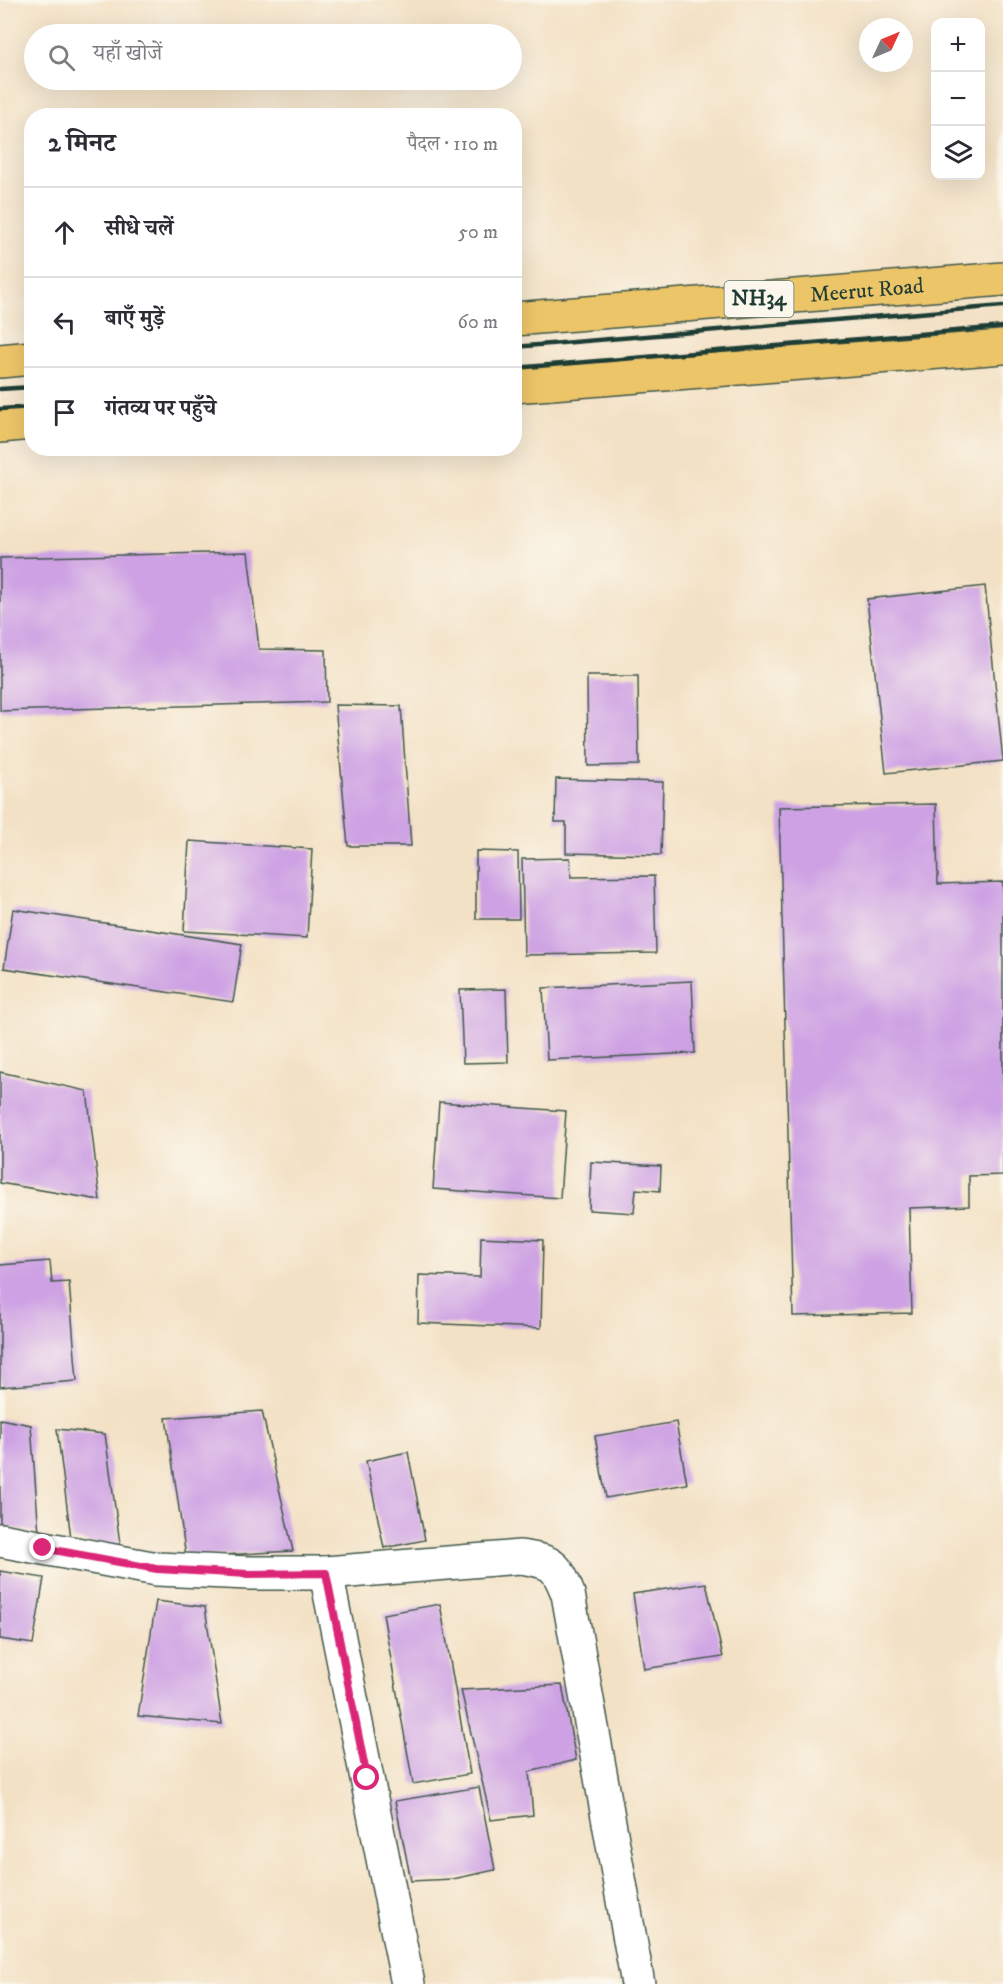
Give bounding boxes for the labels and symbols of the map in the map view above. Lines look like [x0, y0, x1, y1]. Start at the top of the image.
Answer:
north arrow [859, 18, 913, 72]
street label: Meerut Road [809, 272, 925, 308]
road number: NH34 [724, 281, 794, 317]
route end [29, 1534, 55, 1560]
route start [353, 1764, 379, 1790]

